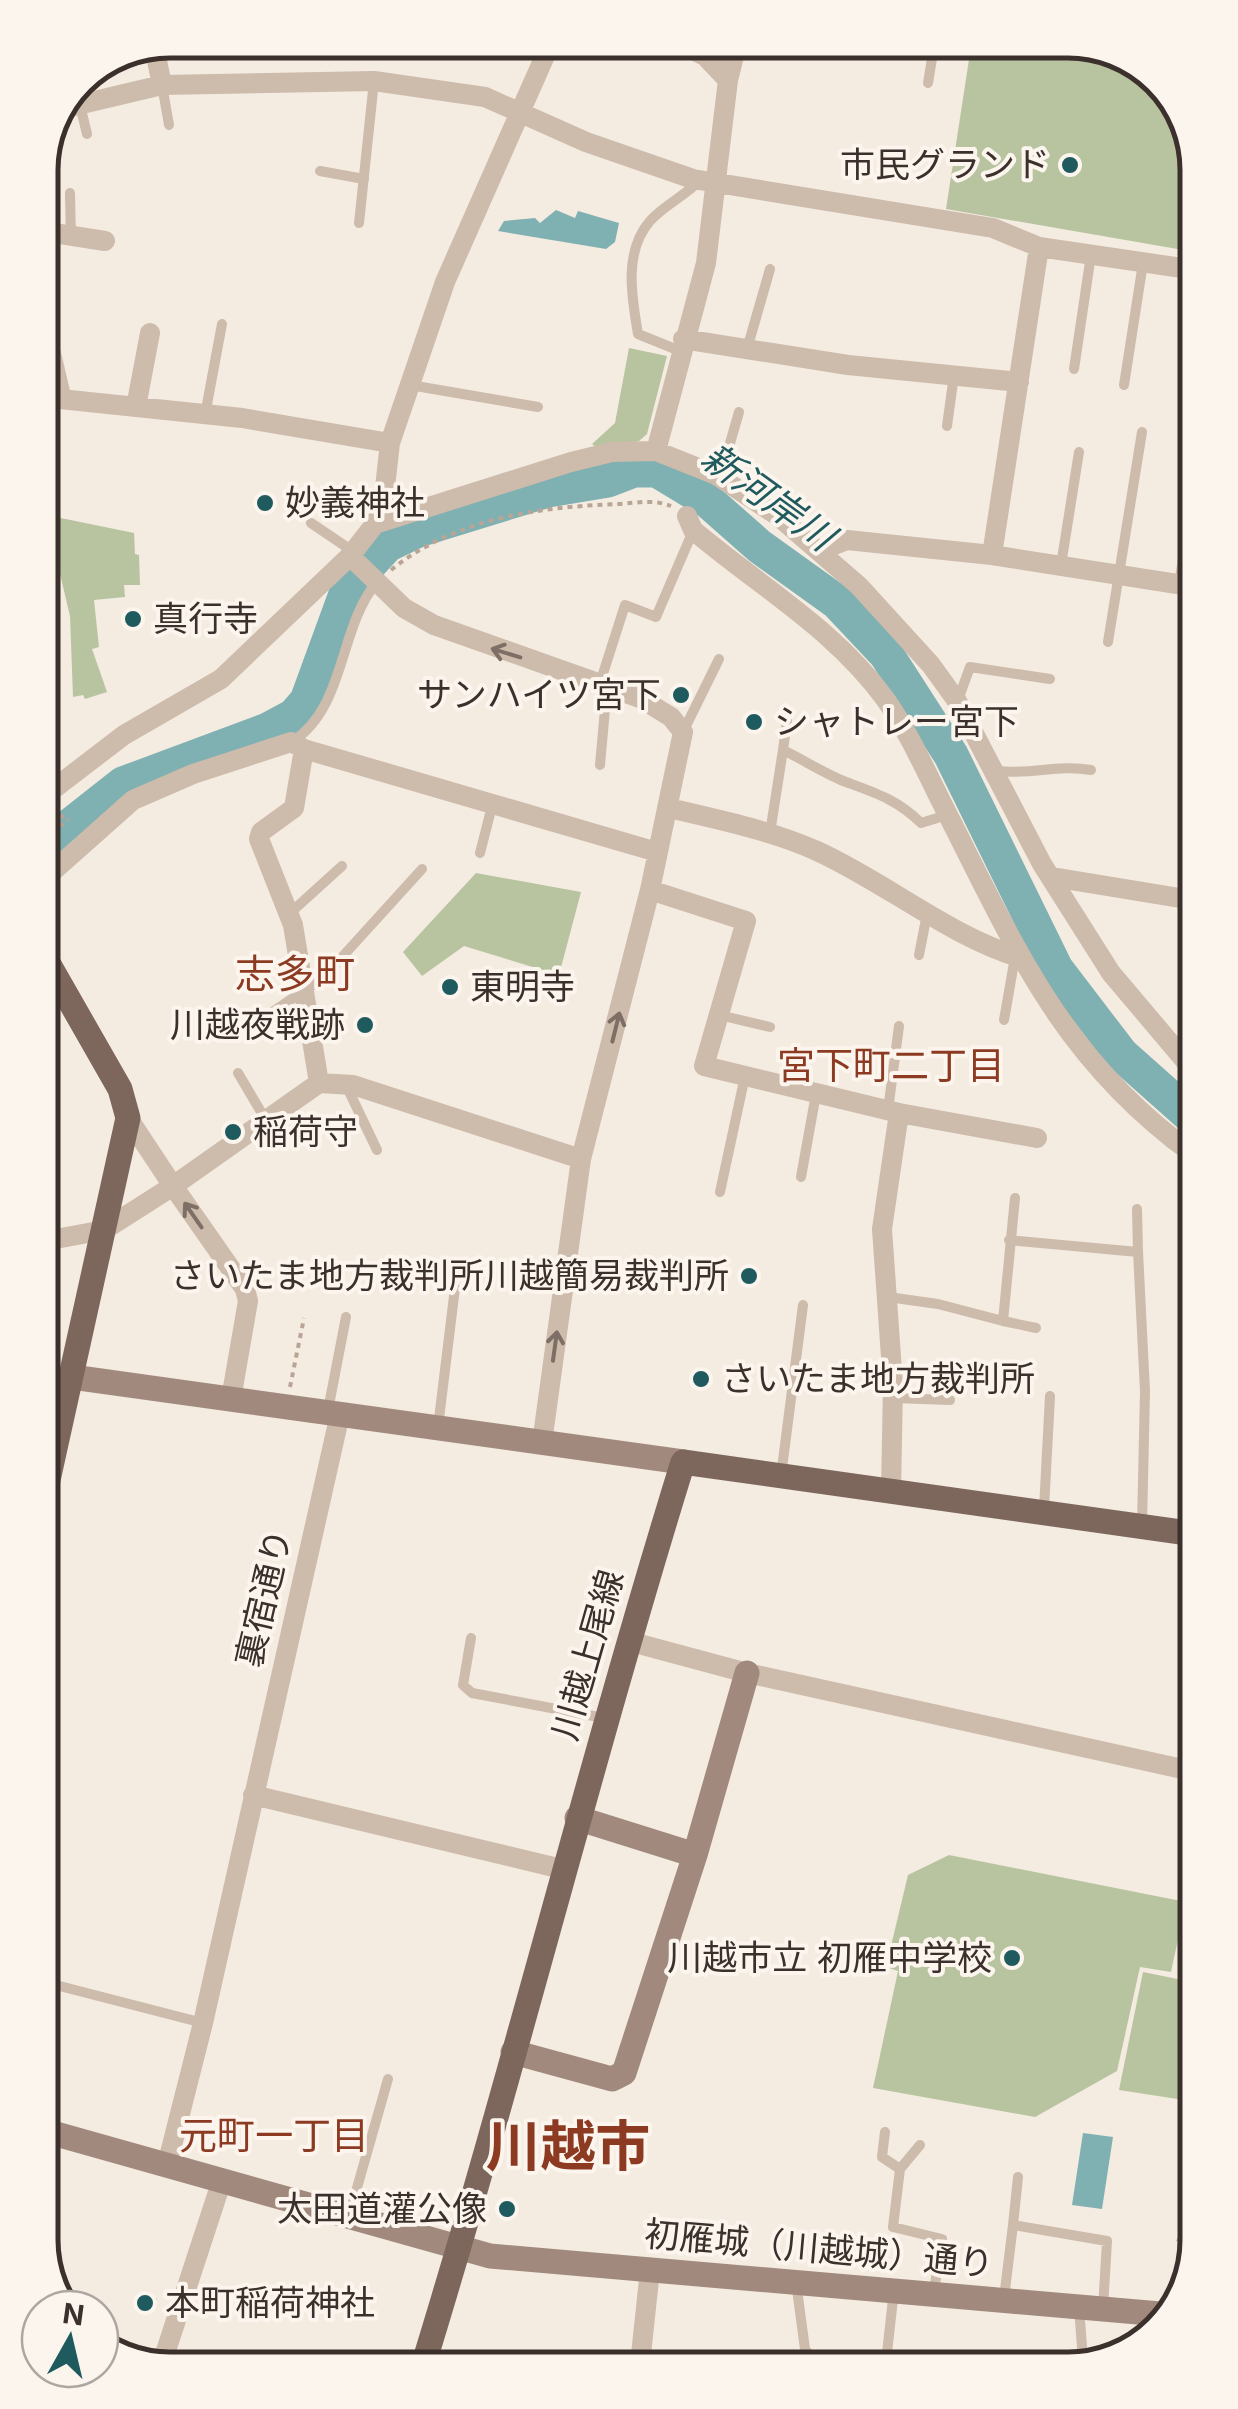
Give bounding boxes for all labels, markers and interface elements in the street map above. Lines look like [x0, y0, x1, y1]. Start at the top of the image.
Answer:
place label: 市民グランド [840, 143, 1050, 185]
marker: 市民グランド [1059, 154, 1081, 176]
water label: 新河岸川 [694, 433, 847, 562]
place label: 妙義神社 [285, 481, 425, 523]
marker: 妙義神社 [254, 492, 276, 514]
place label: 真行寺 [153, 597, 258, 639]
marker: 真行寺 [122, 608, 144, 630]
one-way arrow [490, 642, 522, 660]
place label: サンハイツ宮下 [417, 673, 661, 715]
marker: サンハイツ宮下 [670, 684, 692, 706]
place label: シャトレー宮下 [774, 700, 1019, 742]
marker: シャトレー宮下 [743, 711, 765, 733]
district label: 志多町 [235, 949, 355, 998]
place label: 東明寺 [470, 965, 575, 1007]
marker: 東明寺 [439, 976, 461, 998]
place label: 川越夜戦跡 [170, 1003, 345, 1045]
one-way arrow [607, 1012, 626, 1043]
marker: 川越夜戦跡 [354, 1014, 376, 1036]
district label: 宮下町二丁目 [777, 1042, 1005, 1088]
place label: 稲荷守 [253, 1110, 358, 1152]
marker: 稲荷守 [222, 1121, 244, 1143]
one-way arrow [183, 1202, 204, 1229]
place label: さいたま地方裁判所川越簡易裁判所 [170, 1254, 729, 1296]
marker: さいたま地方裁判所川越簡易裁判所 [738, 1265, 760, 1287]
one-way arrow [547, 1330, 565, 1363]
place label: さいたま地方裁判所 [721, 1357, 1035, 1399]
marker: さいたま地方裁判所 [690, 1368, 712, 1390]
street label: 裏宿通り [227, 1525, 299, 1671]
street label: 川越上尾線 [543, 1565, 631, 1745]
place label: 川越市立 初雁中学校 [667, 1936, 992, 1978]
marker: 川越市立 初雁中学校 [1001, 1947, 1023, 1969]
district label: 元町一丁目 [179, 2112, 369, 2158]
district label: 川越市 [485, 2113, 651, 2179]
place label: 太田道灌公像 [277, 2187, 487, 2229]
marker: 太田道灌公像 [496, 2198, 518, 2220]
street label: 初雁城（川越城）通り [643, 2212, 995, 2284]
place label: 本町稲荷神社 [165, 2281, 375, 2323]
north arrow [20, 2289, 120, 2389]
marker: 本町稲荷神社 [134, 2292, 156, 2314]
text: N [61, 2296, 86, 2333]

